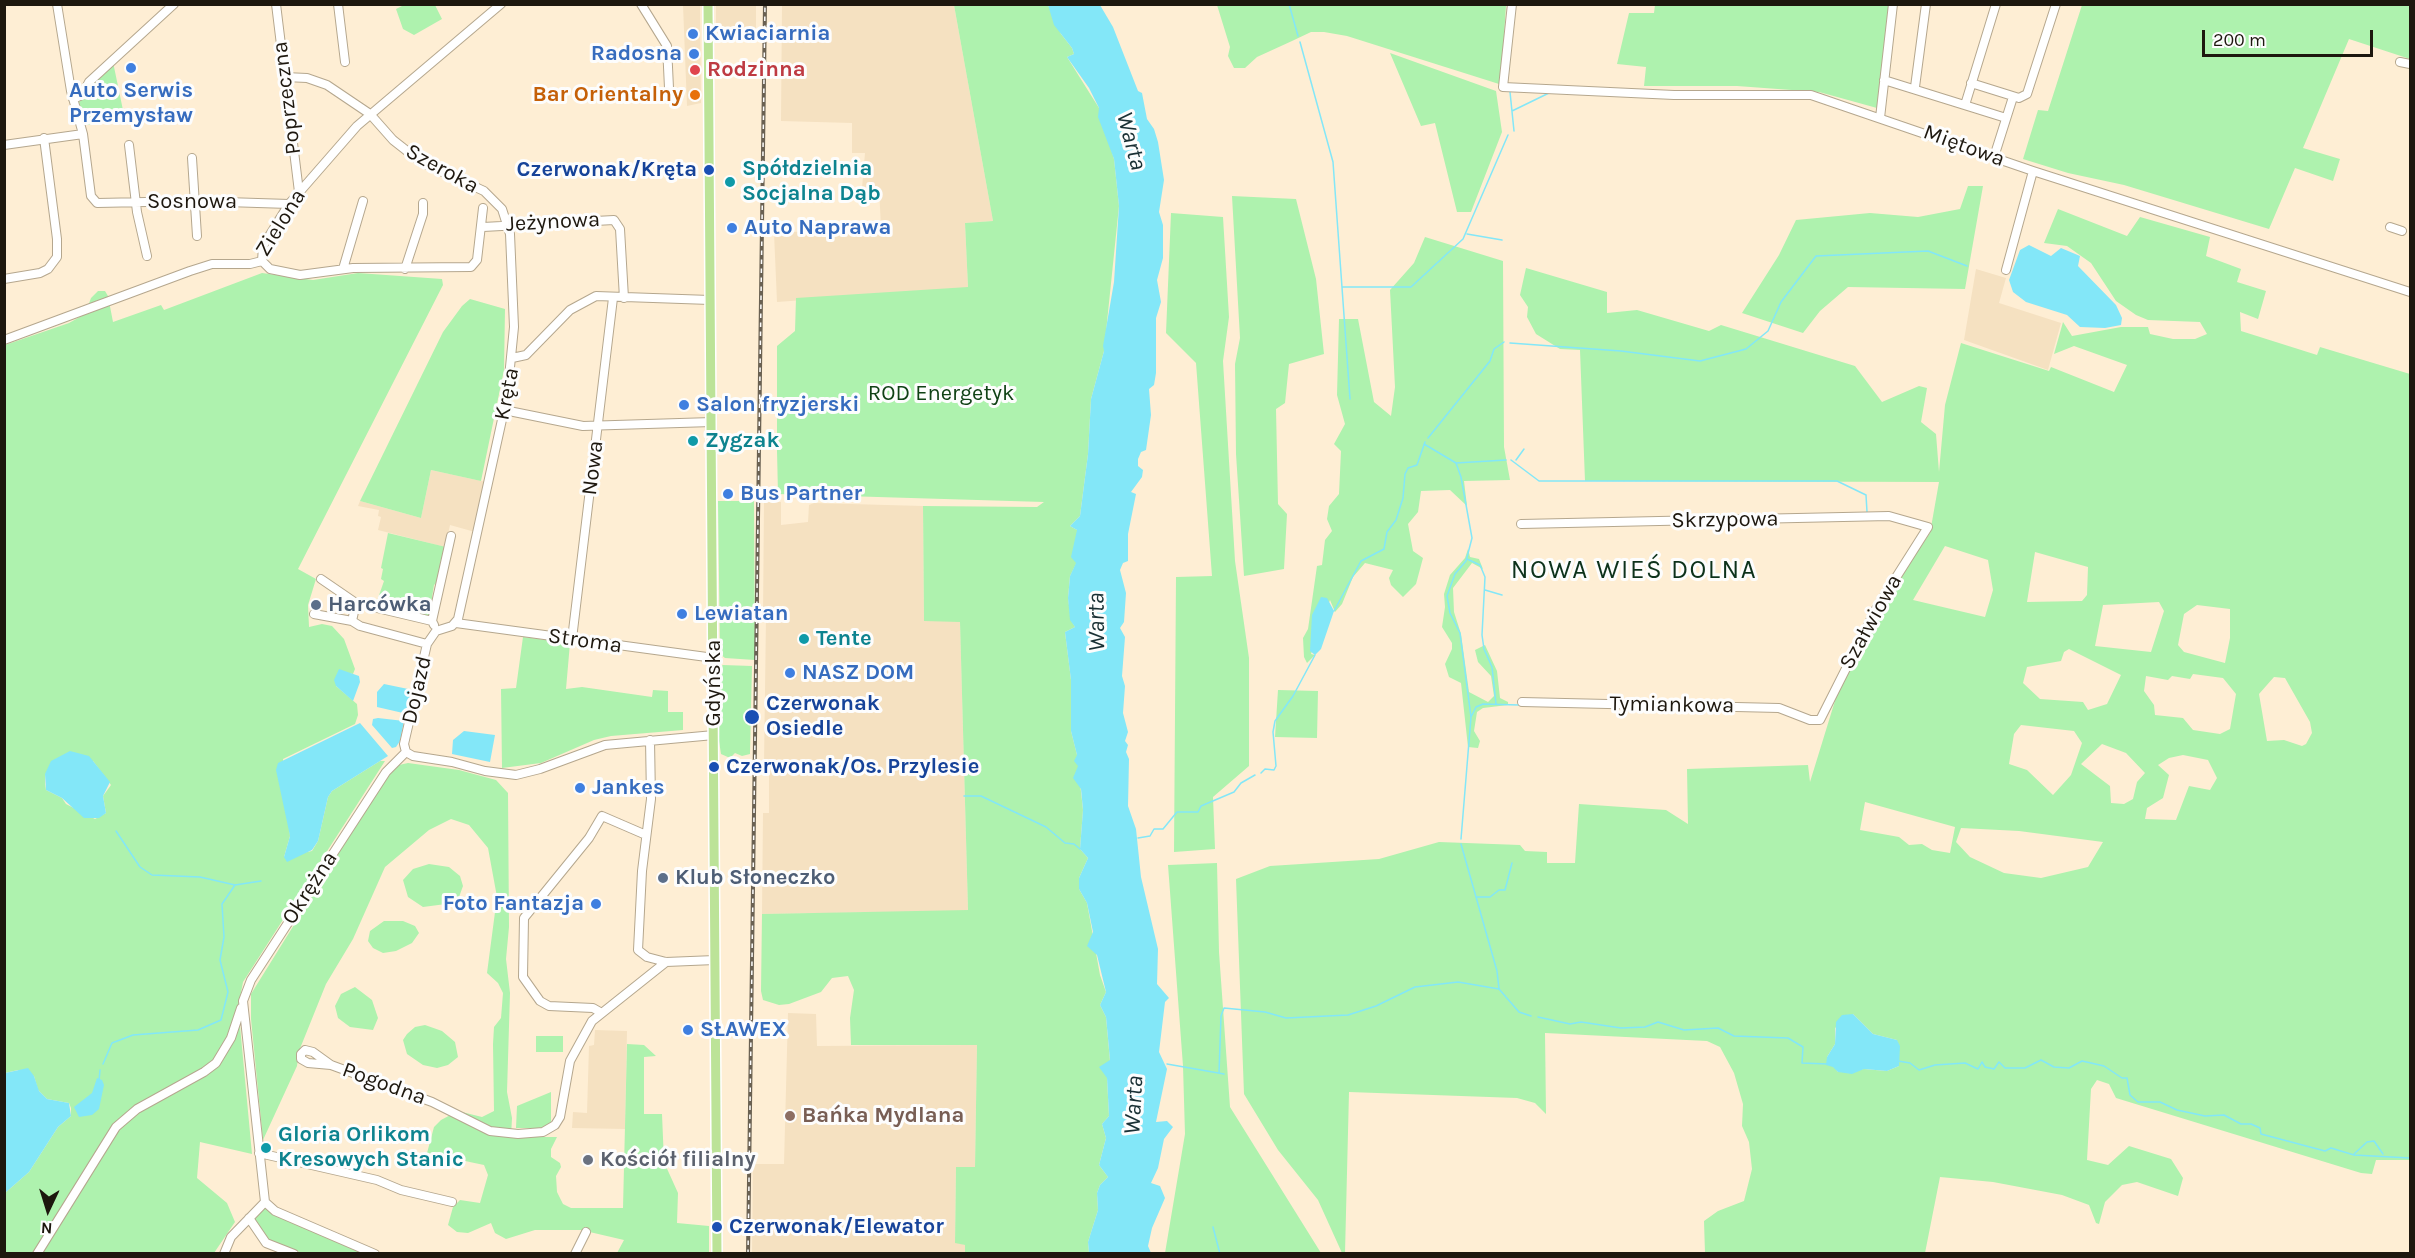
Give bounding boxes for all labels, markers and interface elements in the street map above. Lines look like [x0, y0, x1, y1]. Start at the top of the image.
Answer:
scale bar [2205, 18, 2376, 56]
place label: Kwiaciarnia [705, 21, 830, 47]
marker: Kwiaciarnia [686, 27, 700, 41]
text: 200 m [2213, 29, 2266, 51]
street label: Poprzeczna [267, 40, 307, 156]
place label: Radosna [591, 41, 682, 67]
marker: Radosna [687, 47, 701, 61]
place label: Rodzinna [707, 57, 806, 83]
marker: Auto Serwis Przemysław [124, 61, 138, 75]
marker: Rodzinna [688, 63, 702, 77]
place label: Auto Serwis Przemysław [69, 78, 193, 130]
place label: Bar Orientalny [532, 82, 683, 108]
marker: Bar Orientalny [688, 88, 702, 102]
water label: Warta [1109, 109, 1153, 173]
street label: Miętowa [1920, 119, 2008, 173]
street label: Szeroka [401, 138, 483, 200]
place label: Spółdzielnia Socjalna Dąb [742, 156, 881, 208]
place label: Czerwonak/Kręta [517, 157, 697, 183]
marker: Czerwonak/Kręta [702, 163, 716, 177]
marker: Spółdzielnia Socjalna Dąb [723, 175, 737, 189]
street label: Zielona [250, 184, 312, 262]
street label: Sosnowa [147, 189, 237, 215]
street label: Jeżynowa [505, 206, 601, 238]
place label: Auto Naprawa [744, 215, 891, 241]
marker: Auto Naprawa [725, 221, 739, 235]
street label: Kręta [489, 365, 525, 423]
park label: ROD Energetyk [868, 381, 1014, 407]
place label: Salon fryzjerski [696, 392, 860, 418]
marker: Salon fryzjerski [677, 398, 691, 412]
place label: Zygzak [705, 428, 779, 454]
marker: Zygzak [686, 434, 700, 448]
street label: Nowa [577, 439, 609, 497]
place label: Bus Partner [740, 481, 862, 507]
marker: Bus Partner [721, 487, 735, 501]
street label: Skrzypowa [1671, 506, 1779, 534]
district label: NOWA WIEŚ DOLNA [1511, 555, 1757, 587]
street label: Szałwiowa [1834, 570, 1908, 674]
place label: Harcówka [328, 592, 432, 618]
water label: Warta [1082, 592, 1112, 652]
marker: Harcówka [309, 598, 323, 612]
place label: Lewiatan [694, 601, 789, 627]
marker: Lewiatan [675, 607, 689, 621]
street label: Stroma [546, 623, 624, 659]
place label: Tente [816, 626, 872, 652]
marker: Tente [797, 632, 811, 646]
street label: Gdyńska [701, 640, 727, 726]
street label: Dojazd [396, 653, 438, 727]
place label: NASZ DOM [802, 660, 914, 686]
marker: NASZ DOM [783, 666, 797, 680]
place label: Czerwonak Osiedle [766, 691, 880, 742]
street label: Tymiankowa [1610, 691, 1734, 719]
marker: Czerwonak Osiedle [743, 708, 761, 726]
place label: Czerwonak/Os. Przylesie [726, 754, 979, 780]
marker: Czerwonak/Os. Przylesie [707, 760, 721, 774]
place label: Jankes [592, 775, 665, 801]
marker: Jankes [573, 781, 587, 795]
street label: Okrężna [277, 847, 343, 929]
place label: Klub Słoneczko [675, 865, 836, 891]
marker: Klub Słoneczko [656, 871, 670, 885]
place label: Foto Fantazja [443, 891, 584, 917]
marker: Foto Fantazja [589, 897, 603, 911]
place label: SŁAWEX [700, 1017, 787, 1043]
marker: SŁAWEX [681, 1023, 695, 1037]
street label: Pogodna [339, 1057, 429, 1111]
water label: Warta [1118, 1075, 1150, 1135]
place label: Bańka Mydlana [802, 1103, 964, 1129]
marker: Bańka Mydlana [783, 1109, 797, 1123]
place label: Gloria Orlikom Kresowych Stanic [278, 1122, 464, 1174]
marker: Gloria Orlikom Kresowych Stanic [259, 1141, 273, 1155]
place label: Kościół filialny [600, 1147, 756, 1173]
marker: Kościół filialny [581, 1153, 595, 1167]
north arrow [18, 1180, 78, 1240]
place label: Czerwonak/Elewator [729, 1214, 944, 1240]
text: N [40, 1219, 53, 1238]
marker: Czerwonak/Elewator [710, 1220, 724, 1234]

